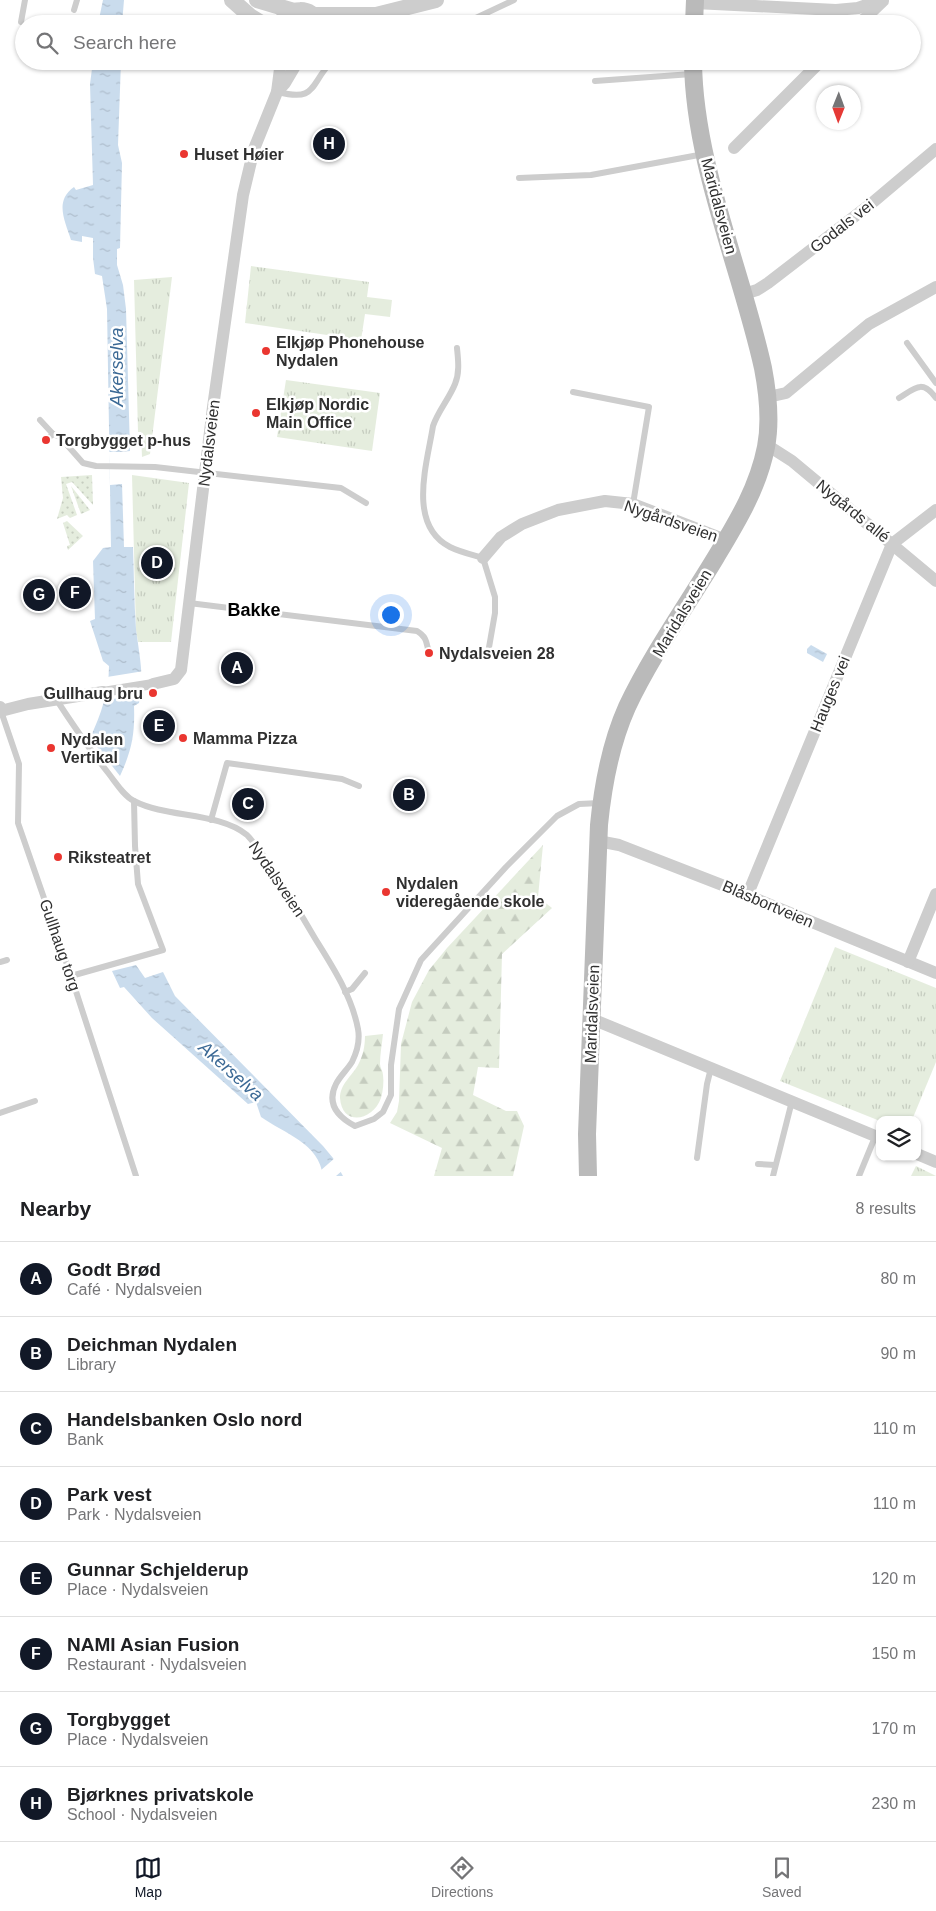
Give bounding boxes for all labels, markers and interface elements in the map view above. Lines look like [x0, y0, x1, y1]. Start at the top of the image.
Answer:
search box [15, 15, 921, 70]
icon: search [33, 29, 61, 57]
text: Search here [73, 32, 177, 53]
north arrow [816, 85, 861, 130]
pin: H [313, 125, 345, 163]
place label: Huset Høier [194, 146, 284, 163]
marker: Huset Høier [178, 148, 190, 160]
street label: Maridalsveien [698, 156, 740, 256]
street label: Godals vei [807, 196, 877, 256]
water label: Akerselva [107, 327, 127, 408]
place label: Elkjøp Phonehouse Nydalen [276, 334, 425, 369]
marker: Elkjøp Phonehouse Nydalen [260, 345, 272, 357]
place label: Elkjøp Nordic Main Office [266, 396, 369, 431]
street label: Nydalsveien [195, 399, 223, 487]
marker: Elkjøp Nordic Main Office [250, 407, 262, 419]
place label: Torgbygget p-hus [56, 432, 191, 449]
marker: Torgbygget p-hus [40, 434, 52, 446]
street label: Nygårds allé [813, 476, 893, 546]
street label: Nygårdsveien [622, 497, 720, 545]
pin: D [141, 544, 173, 582]
street label: Maridalsveien [649, 566, 715, 660]
pin: F [59, 574, 91, 612]
pin: G [23, 576, 55, 614]
district label: Bakke [227, 600, 281, 620]
your location [378, 602, 404, 628]
place label: Nydalsveien 28 [439, 645, 555, 662]
marker: Nydalsveien 28 [423, 647, 435, 659]
pin: A [221, 649, 253, 687]
street label: Hauges vei [807, 654, 853, 734]
place label: Gullhaug bru [43, 685, 143, 702]
marker: Gullhaug bru [147, 687, 159, 699]
pin: E [143, 707, 175, 745]
place label: Mamma Pizza [193, 730, 297, 747]
place label: Nydalen Vertikal [61, 731, 123, 766]
marker: Mamma Pizza [177, 732, 189, 744]
marker: Nydalen Vertikal [45, 742, 57, 754]
pin: B [393, 776, 425, 814]
pin: C [232, 785, 264, 823]
street label: Nydalsveien [246, 838, 308, 920]
place label: Riksteatret [68, 849, 151, 866]
marker: Riksteatret [52, 851, 64, 863]
place label: Nydalen videregående skole [396, 875, 545, 910]
street label: Blåsbortveien [720, 877, 816, 931]
marker: Nydalen videregående skole [380, 886, 392, 898]
street label: Gullhaug torg [36, 897, 84, 993]
street label: Maridalsveien [582, 964, 602, 1064]
water label: Akerselva [194, 1036, 267, 1105]
map controls [876, 1116, 921, 1161]
button: layers [876, 1116, 921, 1161]
text: Nearby [20, 1197, 91, 1220]
text: 8 results [856, 1200, 916, 1217]
text: Godt Brød [67, 1259, 161, 1280]
text: A [30, 1270, 42, 1287]
text: 80 m [880, 1270, 916, 1287]
text: Café · Nydalsveien [67, 1281, 202, 1298]
text: Deichman Nydalen [67, 1334, 237, 1355]
text: B [30, 1345, 42, 1362]
text: 90 m [880, 1345, 916, 1362]
text: Library [67, 1356, 116, 1373]
text: Handelsbanken Oslo nord [67, 1409, 302, 1430]
text: C [30, 1420, 42, 1437]
text: 110 m [873, 1420, 916, 1437]
text: Bank [67, 1431, 103, 1448]
text: Park vest [67, 1484, 152, 1505]
text: D [30, 1495, 42, 1512]
text: 110 m [873, 1495, 916, 1512]
text: Park · Nydalsveien [67, 1506, 201, 1523]
text: Gunnar Schjelderup [67, 1559, 249, 1580]
text: E [31, 1570, 41, 1587]
text: 120 m [872, 1570, 916, 1587]
text: Place · Nydalsveien [67, 1581, 208, 1598]
text: NAMI Asian Fusion [67, 1634, 239, 1655]
text: F [31, 1645, 41, 1662]
text: 150 m [872, 1645, 916, 1662]
text: Restaurant · Nydalsveien [67, 1656, 247, 1673]
text: Torgbygget [67, 1709, 170, 1730]
text: G [30, 1720, 42, 1737]
text: 170 m [872, 1720, 916, 1737]
text: Place · Nydalsveien [67, 1731, 208, 1748]
text: Bjørknes privatskole [67, 1784, 254, 1805]
text: H [30, 1795, 42, 1812]
text: 230 m [872, 1795, 916, 1812]
text: School · Nydalsveien [67, 1806, 217, 1823]
tab: Map [134, 1854, 162, 1900]
tab: Directions [431, 1854, 493, 1900]
tab: Saved [762, 1854, 802, 1900]

